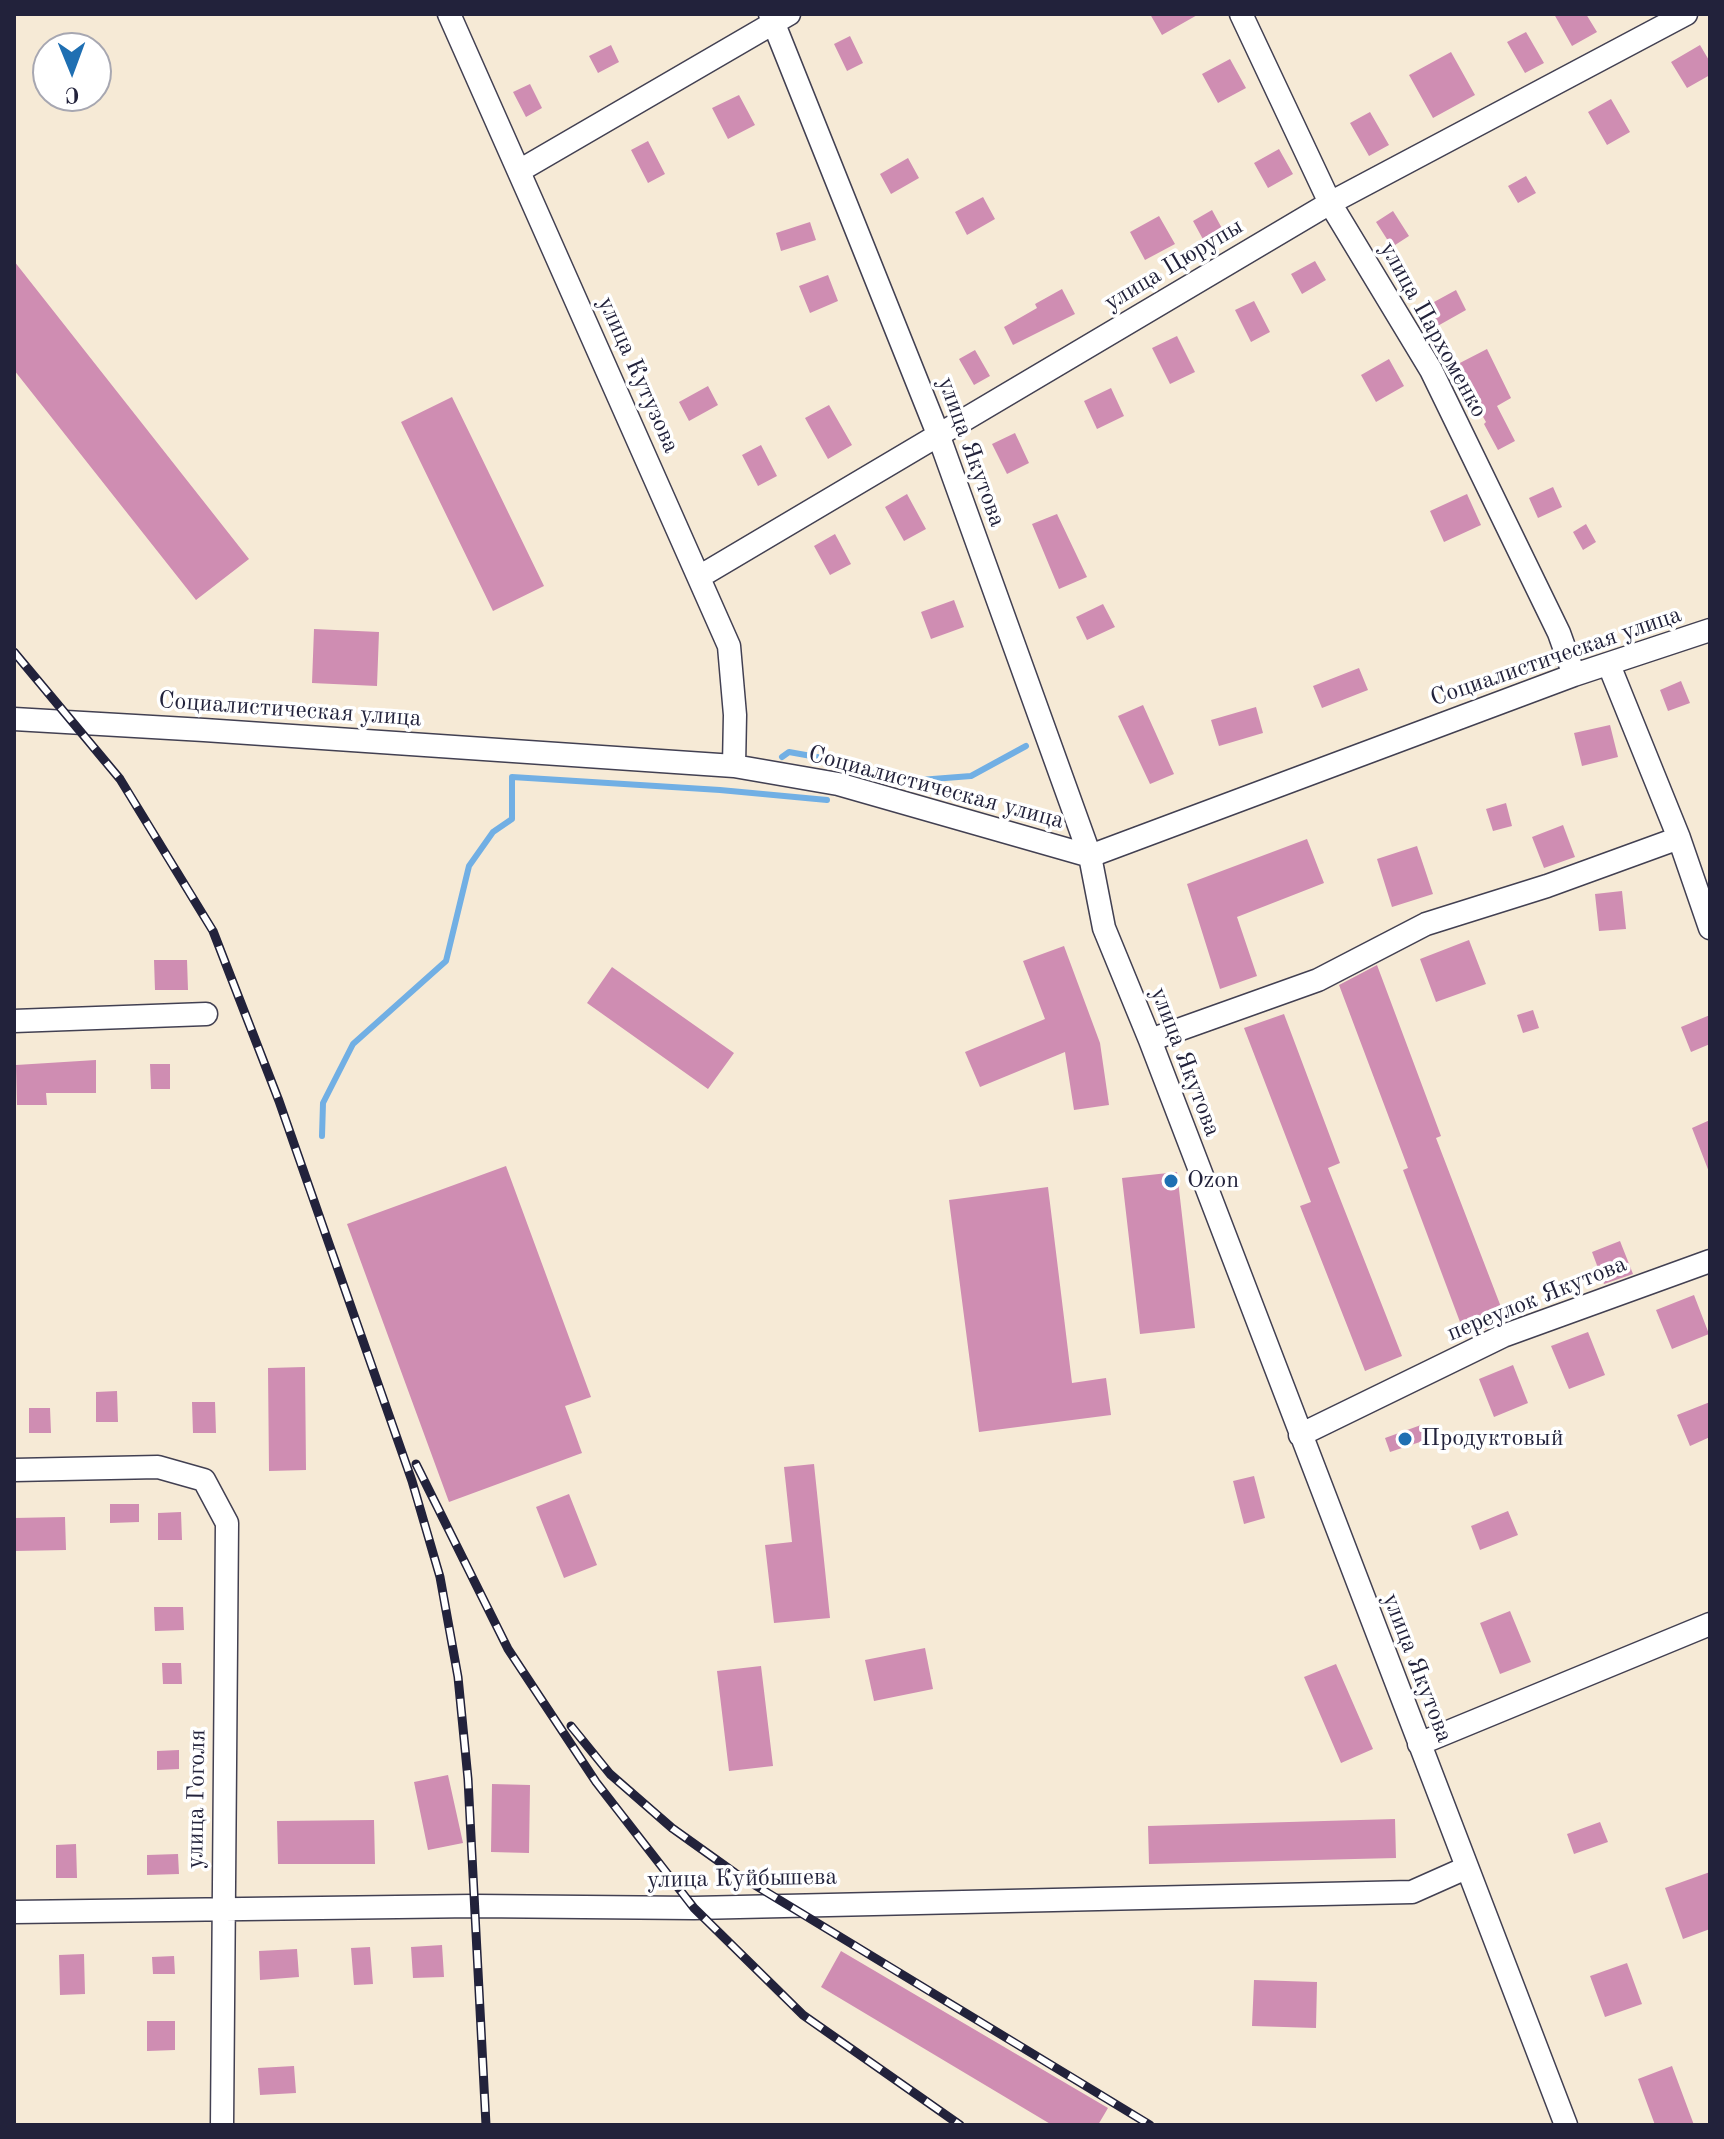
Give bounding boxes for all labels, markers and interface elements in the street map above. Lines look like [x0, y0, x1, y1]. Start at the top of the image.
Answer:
north arrow [32, 32, 112, 112]
text: С [65, 83, 80, 105]
street label: улица Цюрупы [1099, 212, 1249, 318]
street label: улица Пархоменко [1373, 237, 1493, 423]
street label: улица Кутузова [591, 292, 685, 458]
street label: улица Якутова [931, 373, 1011, 531]
street label: Социалистическая улица [1427, 600, 1685, 714]
street label: Социалистическая улица [158, 686, 422, 734]
street label: Социалистическая улица [805, 740, 1067, 836]
street label: улица Якутова [1143, 983, 1227, 1141]
place label: Ozon [1187, 1167, 1239, 1195]
marker: Ozon [1162, 1172, 1180, 1190]
street label: переулок Якутова [1443, 1250, 1631, 1348]
place label: Продуктовый [1421, 1425, 1564, 1453]
marker: Продуктовый [1396, 1430, 1414, 1448]
street label: улица Якутова [1375, 1589, 1459, 1747]
street label: улица Гоголя [181, 1729, 213, 1869]
street label: улица Куйбышева [647, 1863, 837, 1895]

